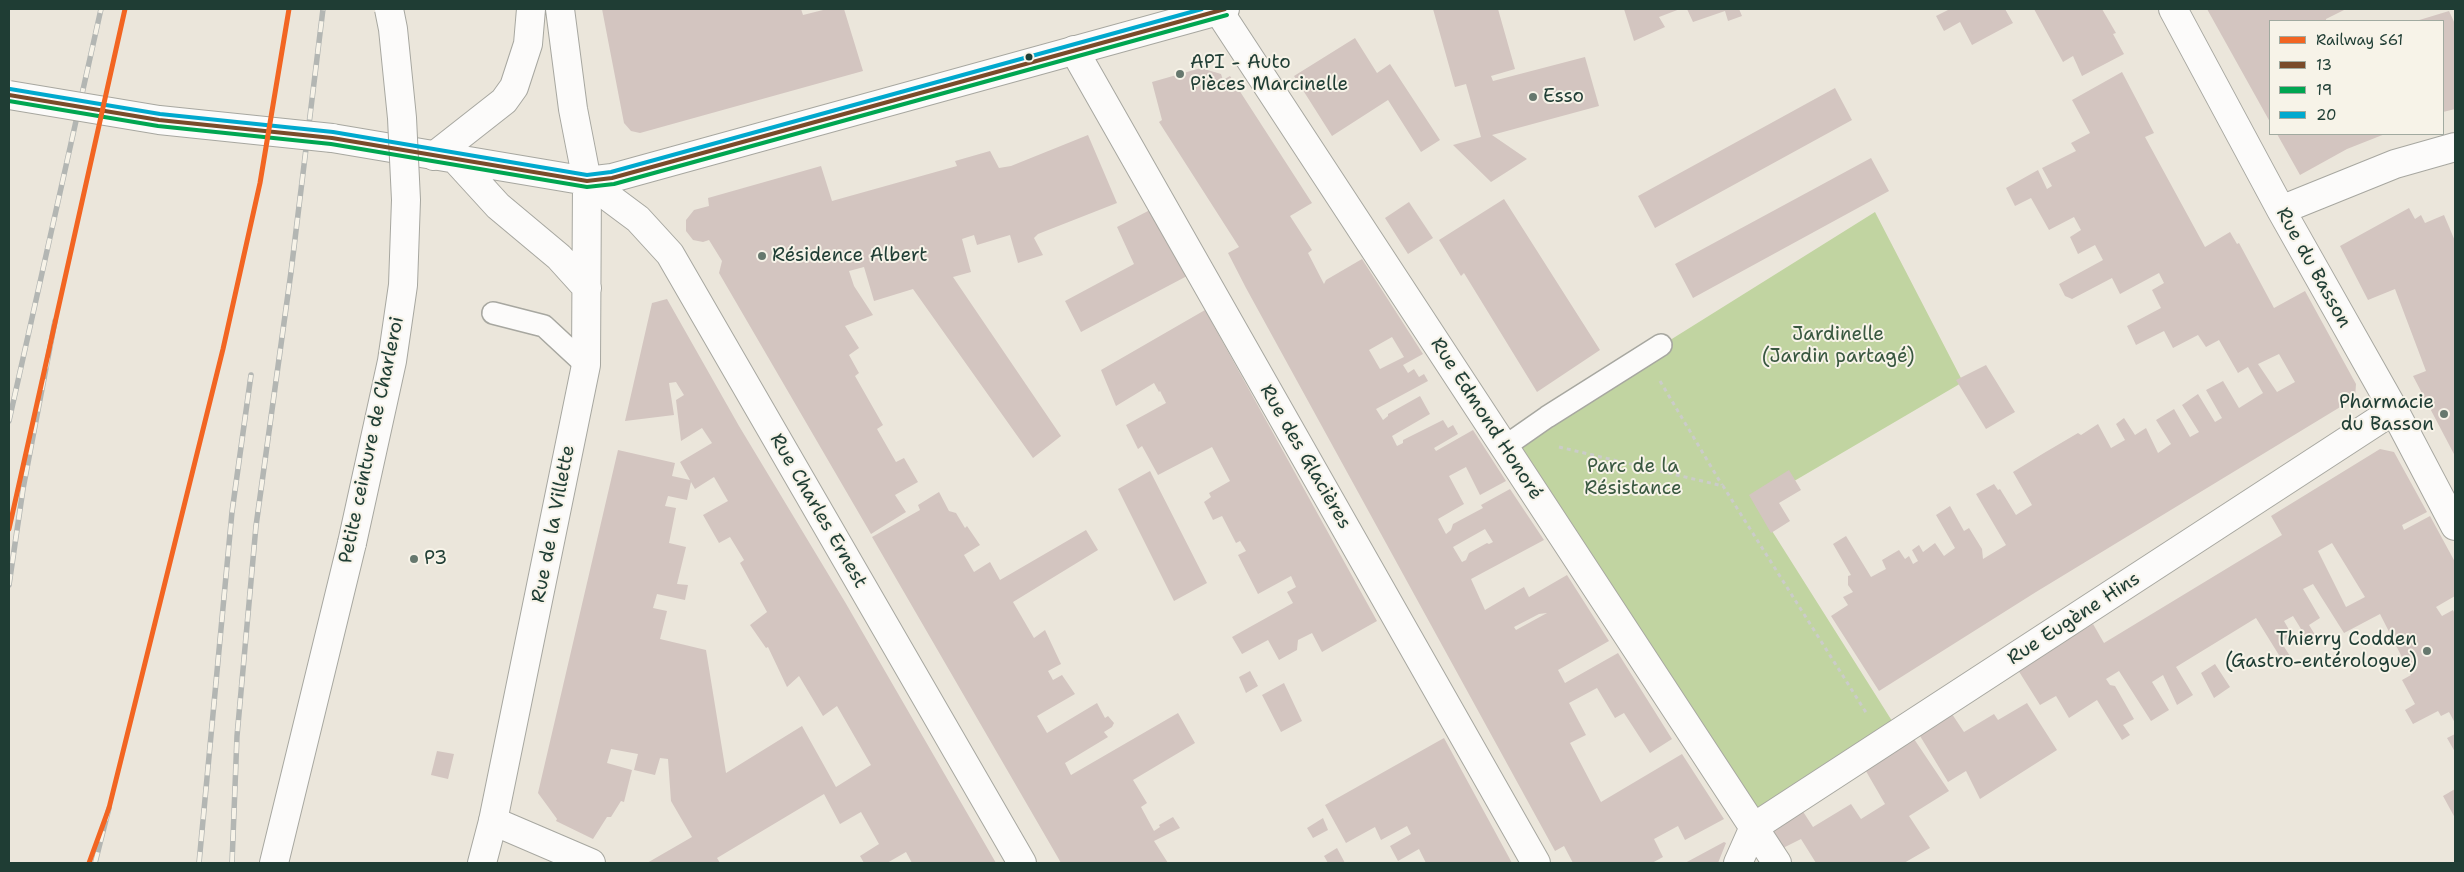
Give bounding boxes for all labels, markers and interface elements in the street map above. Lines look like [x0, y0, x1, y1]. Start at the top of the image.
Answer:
legend [2269, 20, 2444, 135]
text: Railway S61 [2316, 30, 2403, 50]
unlabelled marker [1024, 52, 1034, 62]
place label: API - Auto Pièces Marcinelle [1190, 52, 1348, 96]
text: 13 [2316, 55, 2332, 75]
marker: API - Auto Pièces Marcinelle [1174, 68, 1186, 80]
text: 19 [2316, 80, 2332, 100]
place label: Esso [1543, 86, 1584, 108]
marker: Esso [1527, 91, 1539, 103]
text: 20 [2316, 105, 2337, 125]
street label: Rue du Basson [2271, 204, 2355, 332]
place label: Résidence Albert [772, 245, 928, 267]
marker: Résidence Albert [756, 250, 768, 262]
street label: Petite ceinture de Charleroi [335, 314, 409, 566]
park label: Jardinelle (Jardin partagé) [1762, 324, 1914, 368]
street label: Rue Edmond Honoré [1425, 334, 1547, 504]
street label: Rue des Glacières [1254, 381, 1356, 533]
place label: Pharmacie du Basson [2339, 392, 2434, 436]
marker: Pharmacie du Basson [2438, 408, 2450, 420]
street label: Rue Charles Ernest [764, 430, 872, 592]
street label: Rue de la Villette [528, 443, 580, 605]
park label: Parc de la Résistance [1584, 456, 1682, 500]
place label: P3 [424, 548, 447, 570]
marker: P3 [408, 553, 420, 565]
street label: Rue Eugène Hins [2003, 568, 2145, 670]
place label: Thierry Codden (Gastro-entérologue) [2225, 629, 2417, 673]
marker: Thierry Codden (Gastro-entérologue) [2421, 645, 2433, 657]

